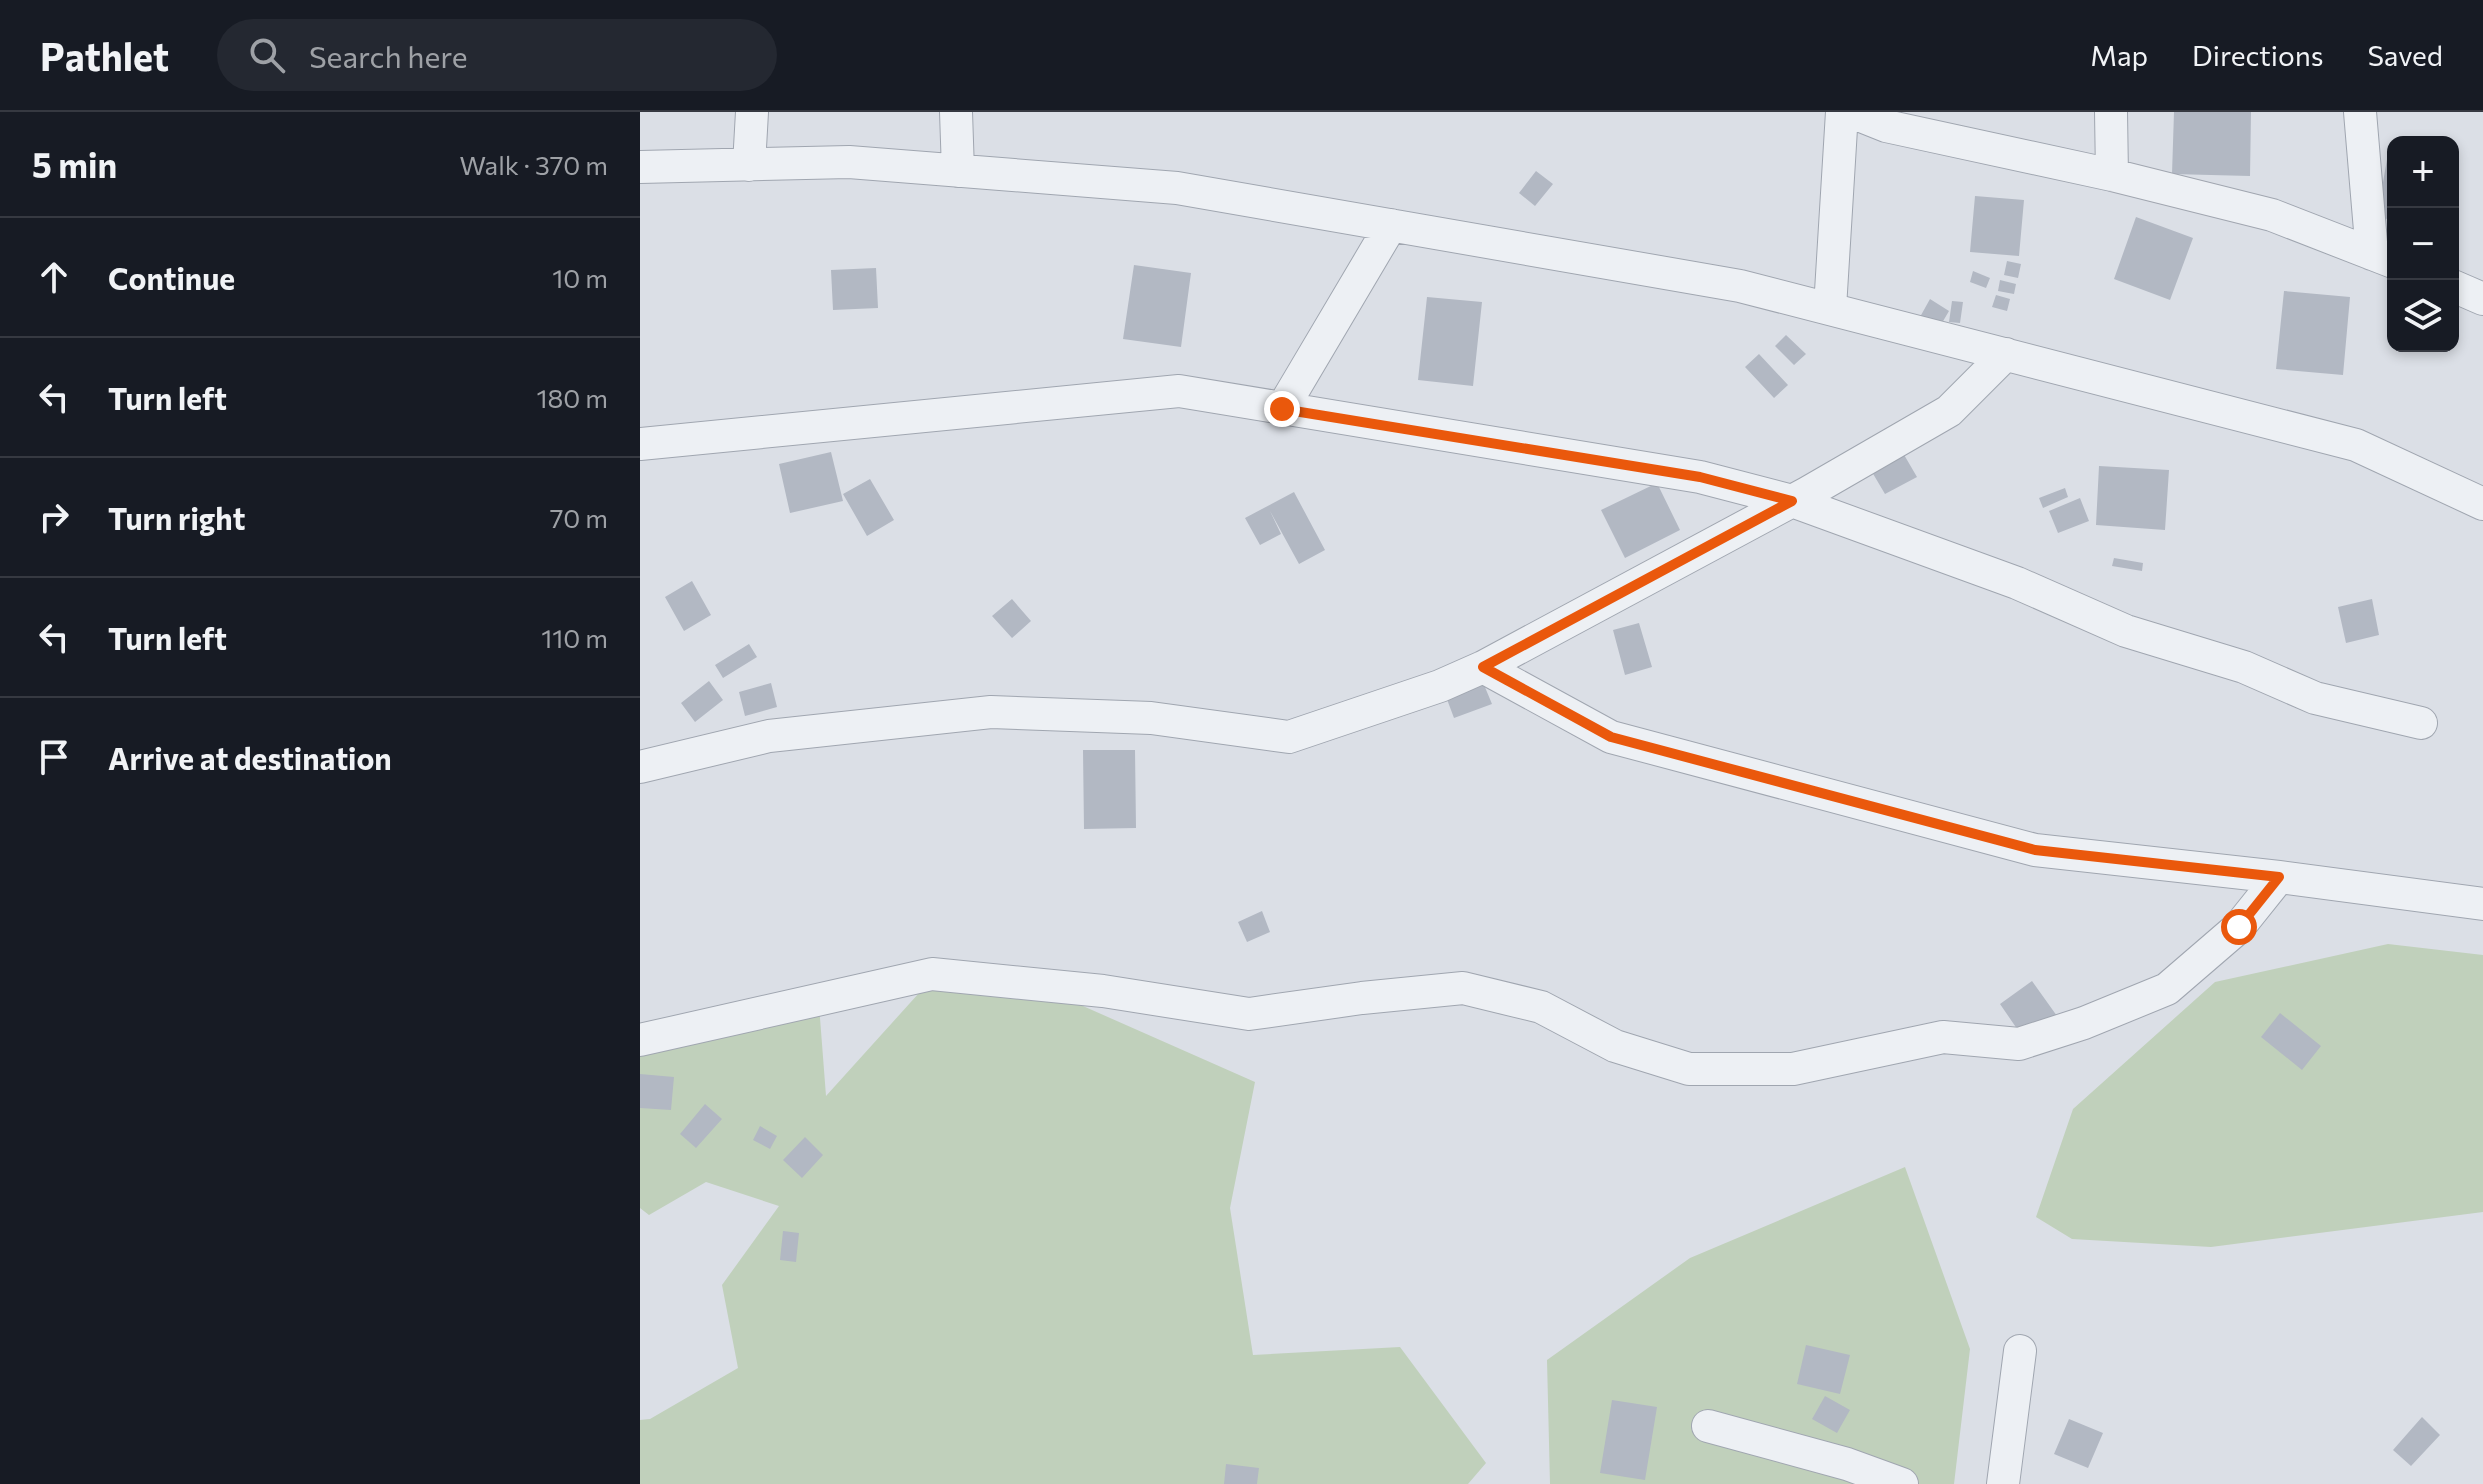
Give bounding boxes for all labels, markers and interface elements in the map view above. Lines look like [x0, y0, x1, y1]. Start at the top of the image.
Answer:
search box [217, 19, 777, 91]
text: Pathlet [40, 32, 169, 79]
icon: search [245, 33, 289, 77]
text: Search here [309, 37, 468, 74]
text: Map [2090, 38, 2148, 72]
text: Directions [2192, 38, 2323, 72]
text: Saved [2367, 38, 2443, 72]
map controls [2387, 136, 2459, 352]
button: + [2387, 136, 2459, 208]
text: 5 min [32, 143, 117, 185]
text: Walk · 370 m [459, 149, 608, 180]
button: − [2387, 208, 2459, 280]
icon: ahead [32, 255, 76, 299]
text: Continue [108, 259, 235, 296]
text: 10 m [552, 262, 608, 293]
button: layers [2387, 280, 2459, 352]
icon: left [32, 375, 76, 419]
text: Turn left [108, 379, 227, 416]
text: 180 m [536, 382, 608, 413]
route end [1264, 391, 1300, 427]
icon: right [32, 495, 76, 539]
text: Turn right [108, 499, 245, 536]
text: 70 m [550, 502, 608, 533]
icon: left [32, 615, 76, 659]
text: Turn left [108, 619, 227, 656]
text: 110 m [541, 622, 608, 653]
icon: arrive [32, 735, 76, 779]
text: Arrive at destination [108, 739, 392, 776]
route start [2221, 909, 2257, 945]

